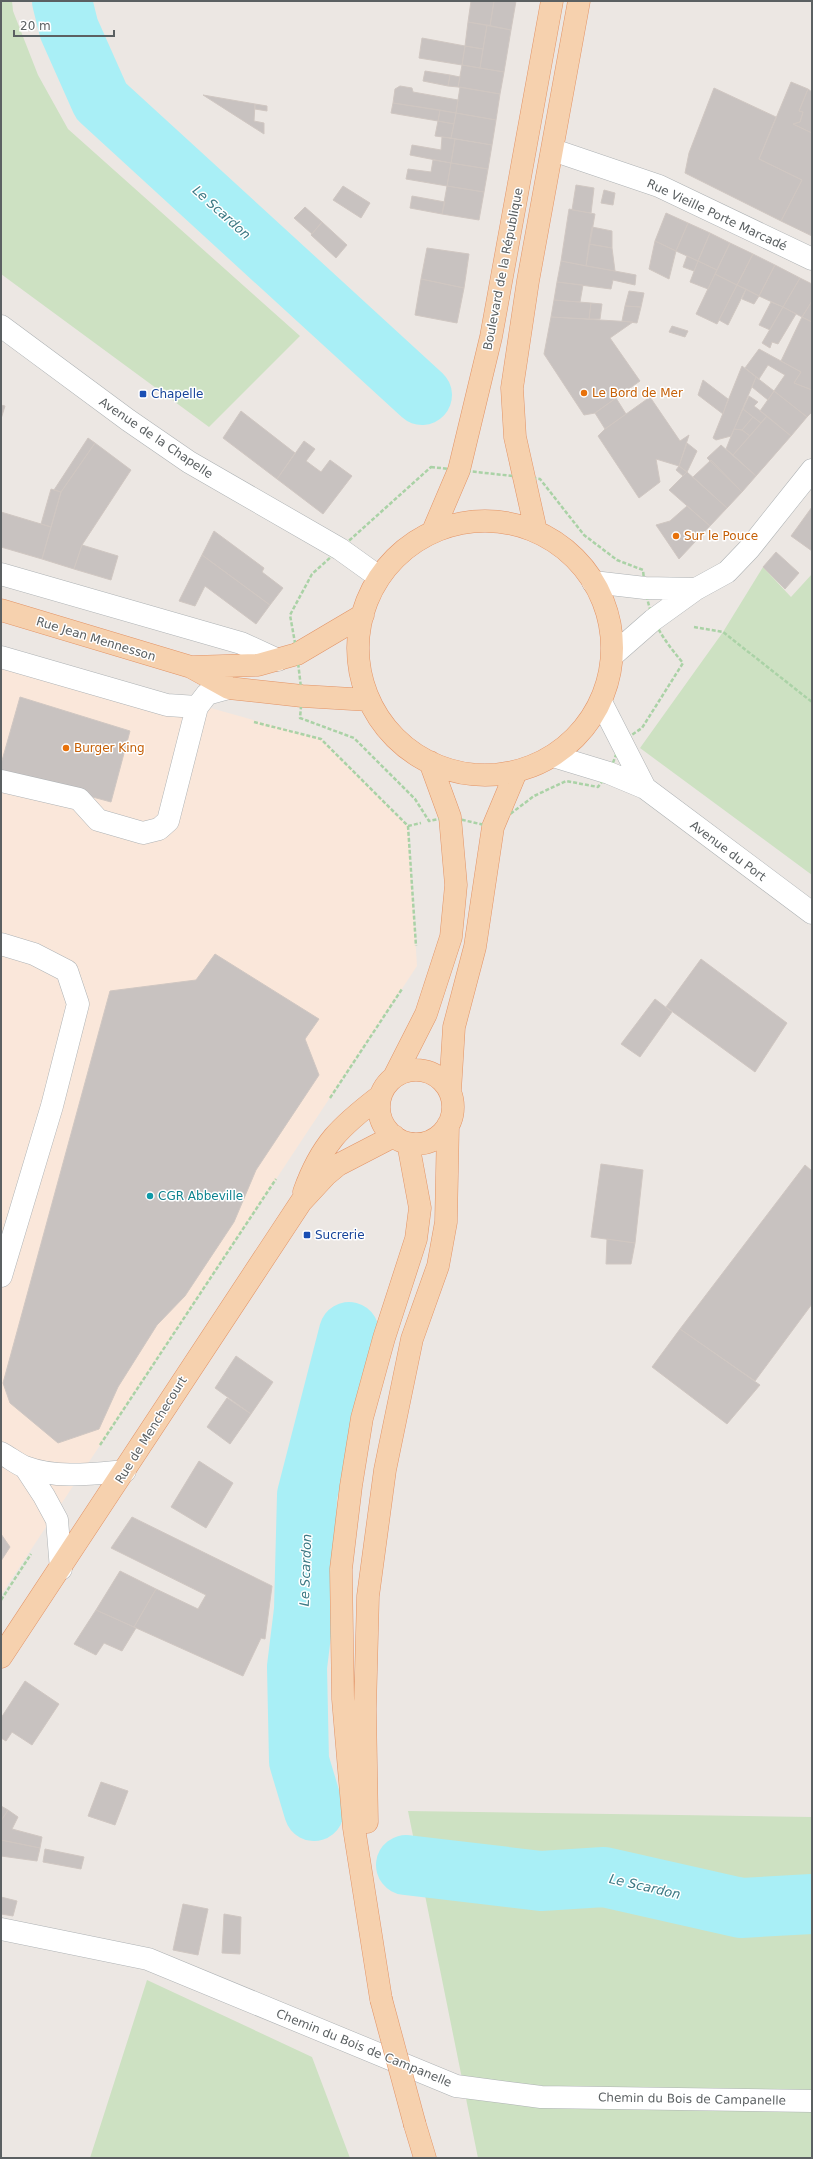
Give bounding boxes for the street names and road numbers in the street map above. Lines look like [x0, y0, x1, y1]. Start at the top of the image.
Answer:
street label: Rue Vieille Porte Marcadé [645, 176, 789, 254]
street label: Boulevard de la République [480, 187, 526, 351]
street label: Avenue de la Chapelle [96, 395, 216, 481]
street label: Rue Jean Mennesson [35, 614, 157, 664]
street label: Avenue du Port [687, 818, 769, 884]
street label: Rue de Menchecourt [112, 1374, 190, 1486]
street label: Chemin du Bois de Campanelle [274, 2006, 454, 2090]
street label: Chemin du Bois de Campanelle [598, 2090, 786, 2108]

